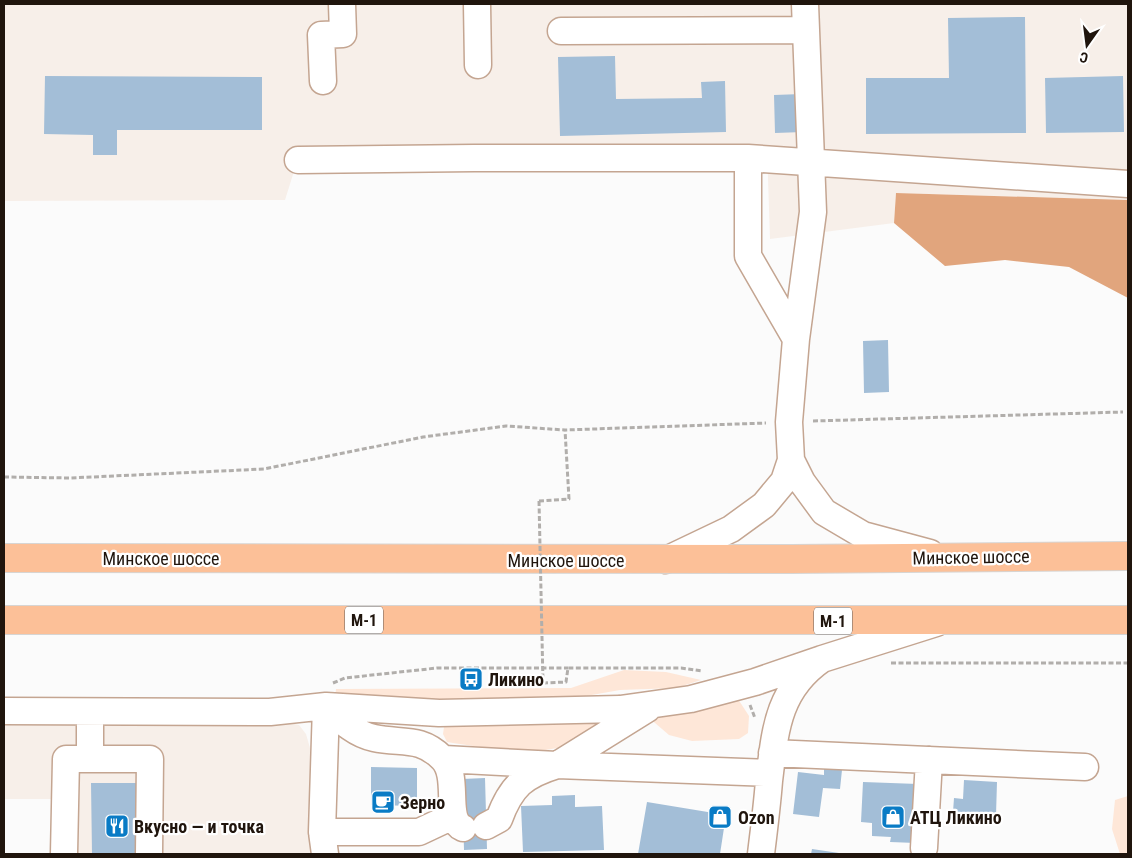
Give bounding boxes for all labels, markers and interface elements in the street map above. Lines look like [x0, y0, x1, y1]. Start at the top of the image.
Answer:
north arrow [1062, 20, 1112, 70]
text: С [1078, 49, 1090, 66]
street label: Минское шоссе [912, 545, 1030, 569]
street label: Минское шоссе [102, 548, 220, 569]
street label: Минское шоссе [507, 550, 625, 571]
road number: М-1 [345, 606, 383, 634]
road number: М-1 [814, 608, 852, 634]
bus stop icon: Ликино [458, 666, 484, 692]
place label: Ликино [488, 669, 544, 690]
cafe icon: Зерно [370, 789, 396, 815]
place label: Зерно [400, 792, 445, 813]
shop icon: Ozon [707, 804, 733, 830]
shop icon: АТЦ Ликино [880, 804, 906, 830]
place label: Ozon [738, 807, 775, 828]
place label: АТЦ Ликино [910, 807, 1002, 828]
restaurant icon: Вкусно — и точка [104, 813, 130, 839]
place label: Вкусно — и точка [134, 816, 264, 837]

